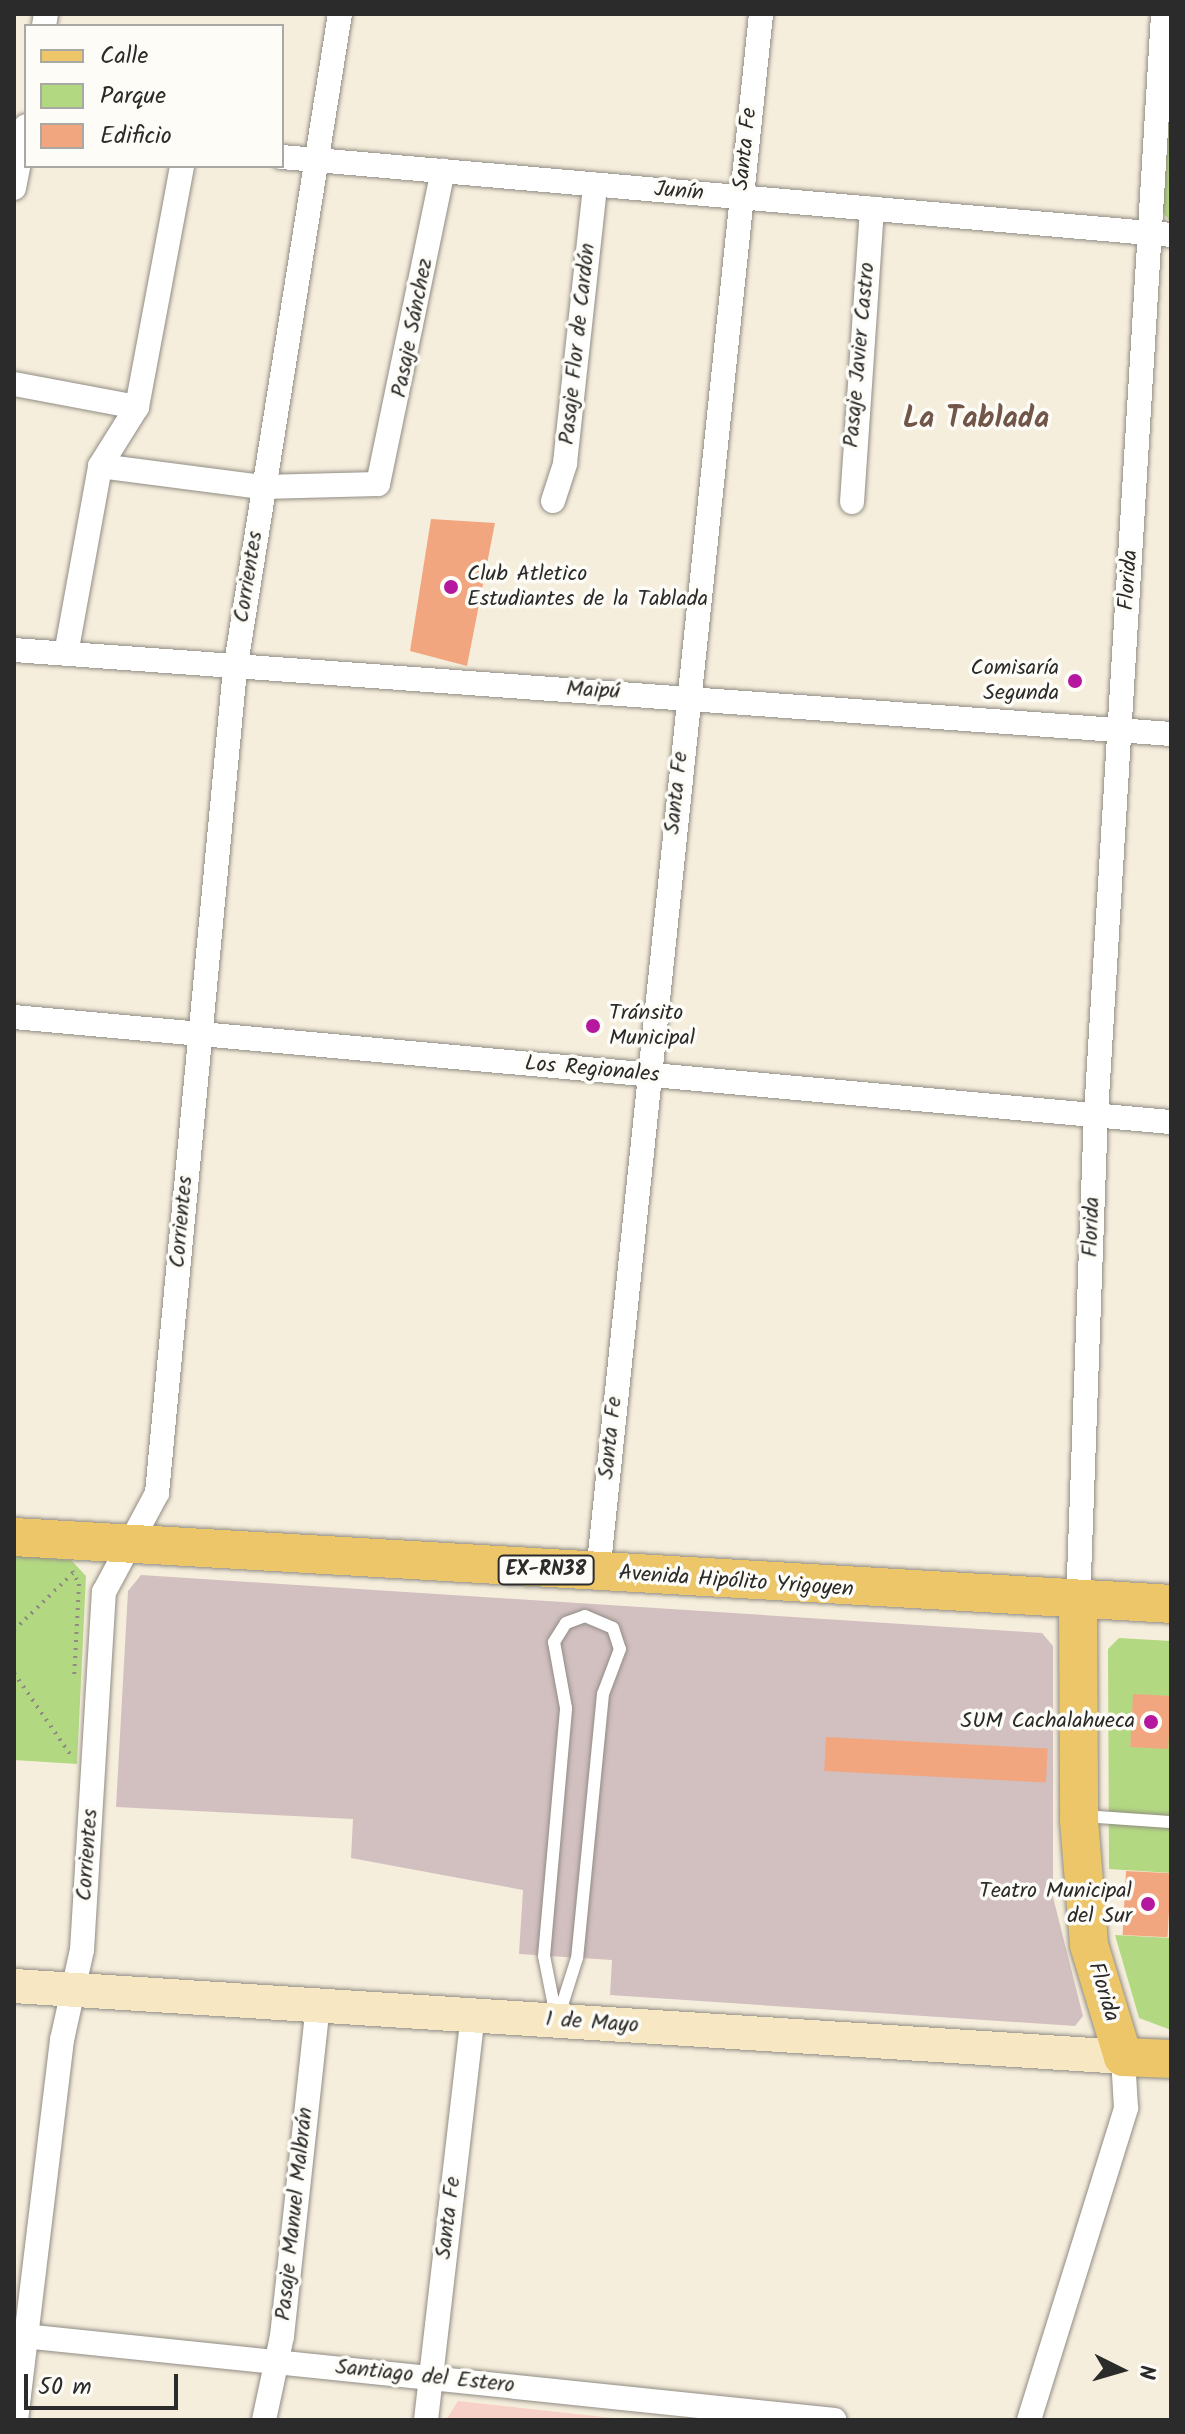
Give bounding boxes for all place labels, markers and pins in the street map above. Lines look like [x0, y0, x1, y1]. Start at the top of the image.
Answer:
place label: Club Atletico Estudiantes de la Tablada [467, 561, 708, 612]
marker: Club Atletico Estudiantes de la Tablada [442, 578, 460, 596]
place label: Comisaría Segunda [971, 655, 1059, 706]
marker: Comisaría Segunda [1066, 672, 1084, 690]
place label: Tránsito Municipal [609, 1000, 695, 1052]
marker: Tránsito Municipal [584, 1017, 602, 1035]
place label: SUM Cachalahueca [960, 1709, 1135, 1735]
marker: SUM Cachalahueca [1142, 1713, 1160, 1731]
place label: Teatro Municipal del Sur [979, 1878, 1132, 1930]
marker: Teatro Municipal del Sur [1139, 1895, 1157, 1913]

